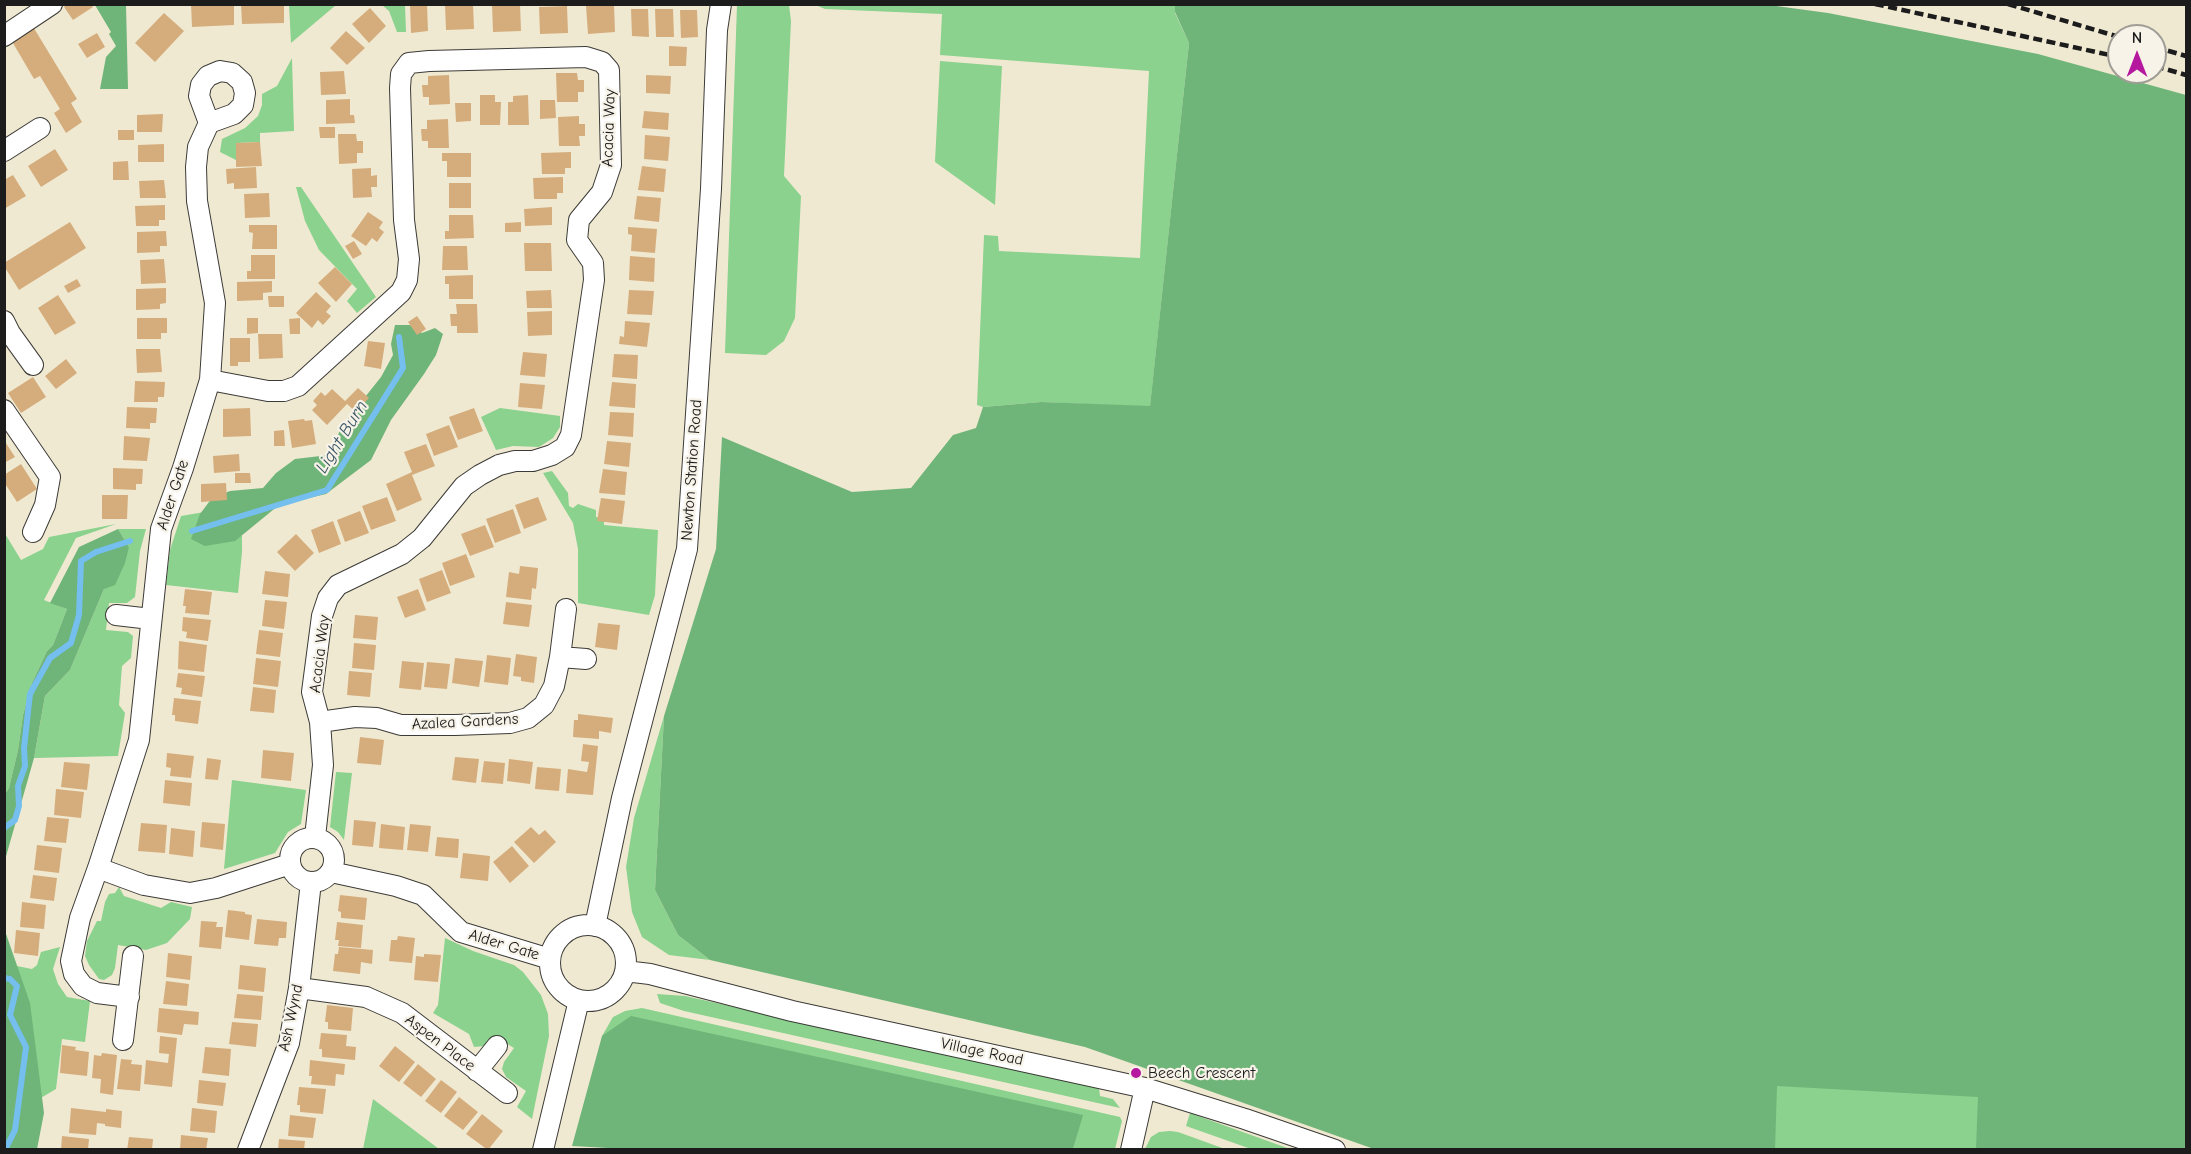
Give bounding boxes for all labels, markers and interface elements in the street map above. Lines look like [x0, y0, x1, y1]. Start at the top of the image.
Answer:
north arrow [2107, 24, 2167, 84]
text: N [2132, 29, 2142, 47]
street label: Acacia Way [598, 88, 620, 168]
water label: Light Burn [311, 397, 373, 477]
street label: Newton Station Road [677, 399, 707, 541]
street label: Alder Gate [153, 457, 193, 533]
street label: Acacia Way [306, 614, 334, 694]
street label: Azalea Gardens [411, 710, 519, 734]
street label: Alder Gate [466, 925, 542, 965]
street label: Ash Wynd [275, 983, 307, 1053]
street label: Aspen Place [401, 1010, 479, 1076]
street label: Village Road [939, 1034, 1025, 1070]
place label: Beech Crescent [1148, 1063, 1255, 1083]
marker: Beech Crescent [1129, 1066, 1143, 1080]

